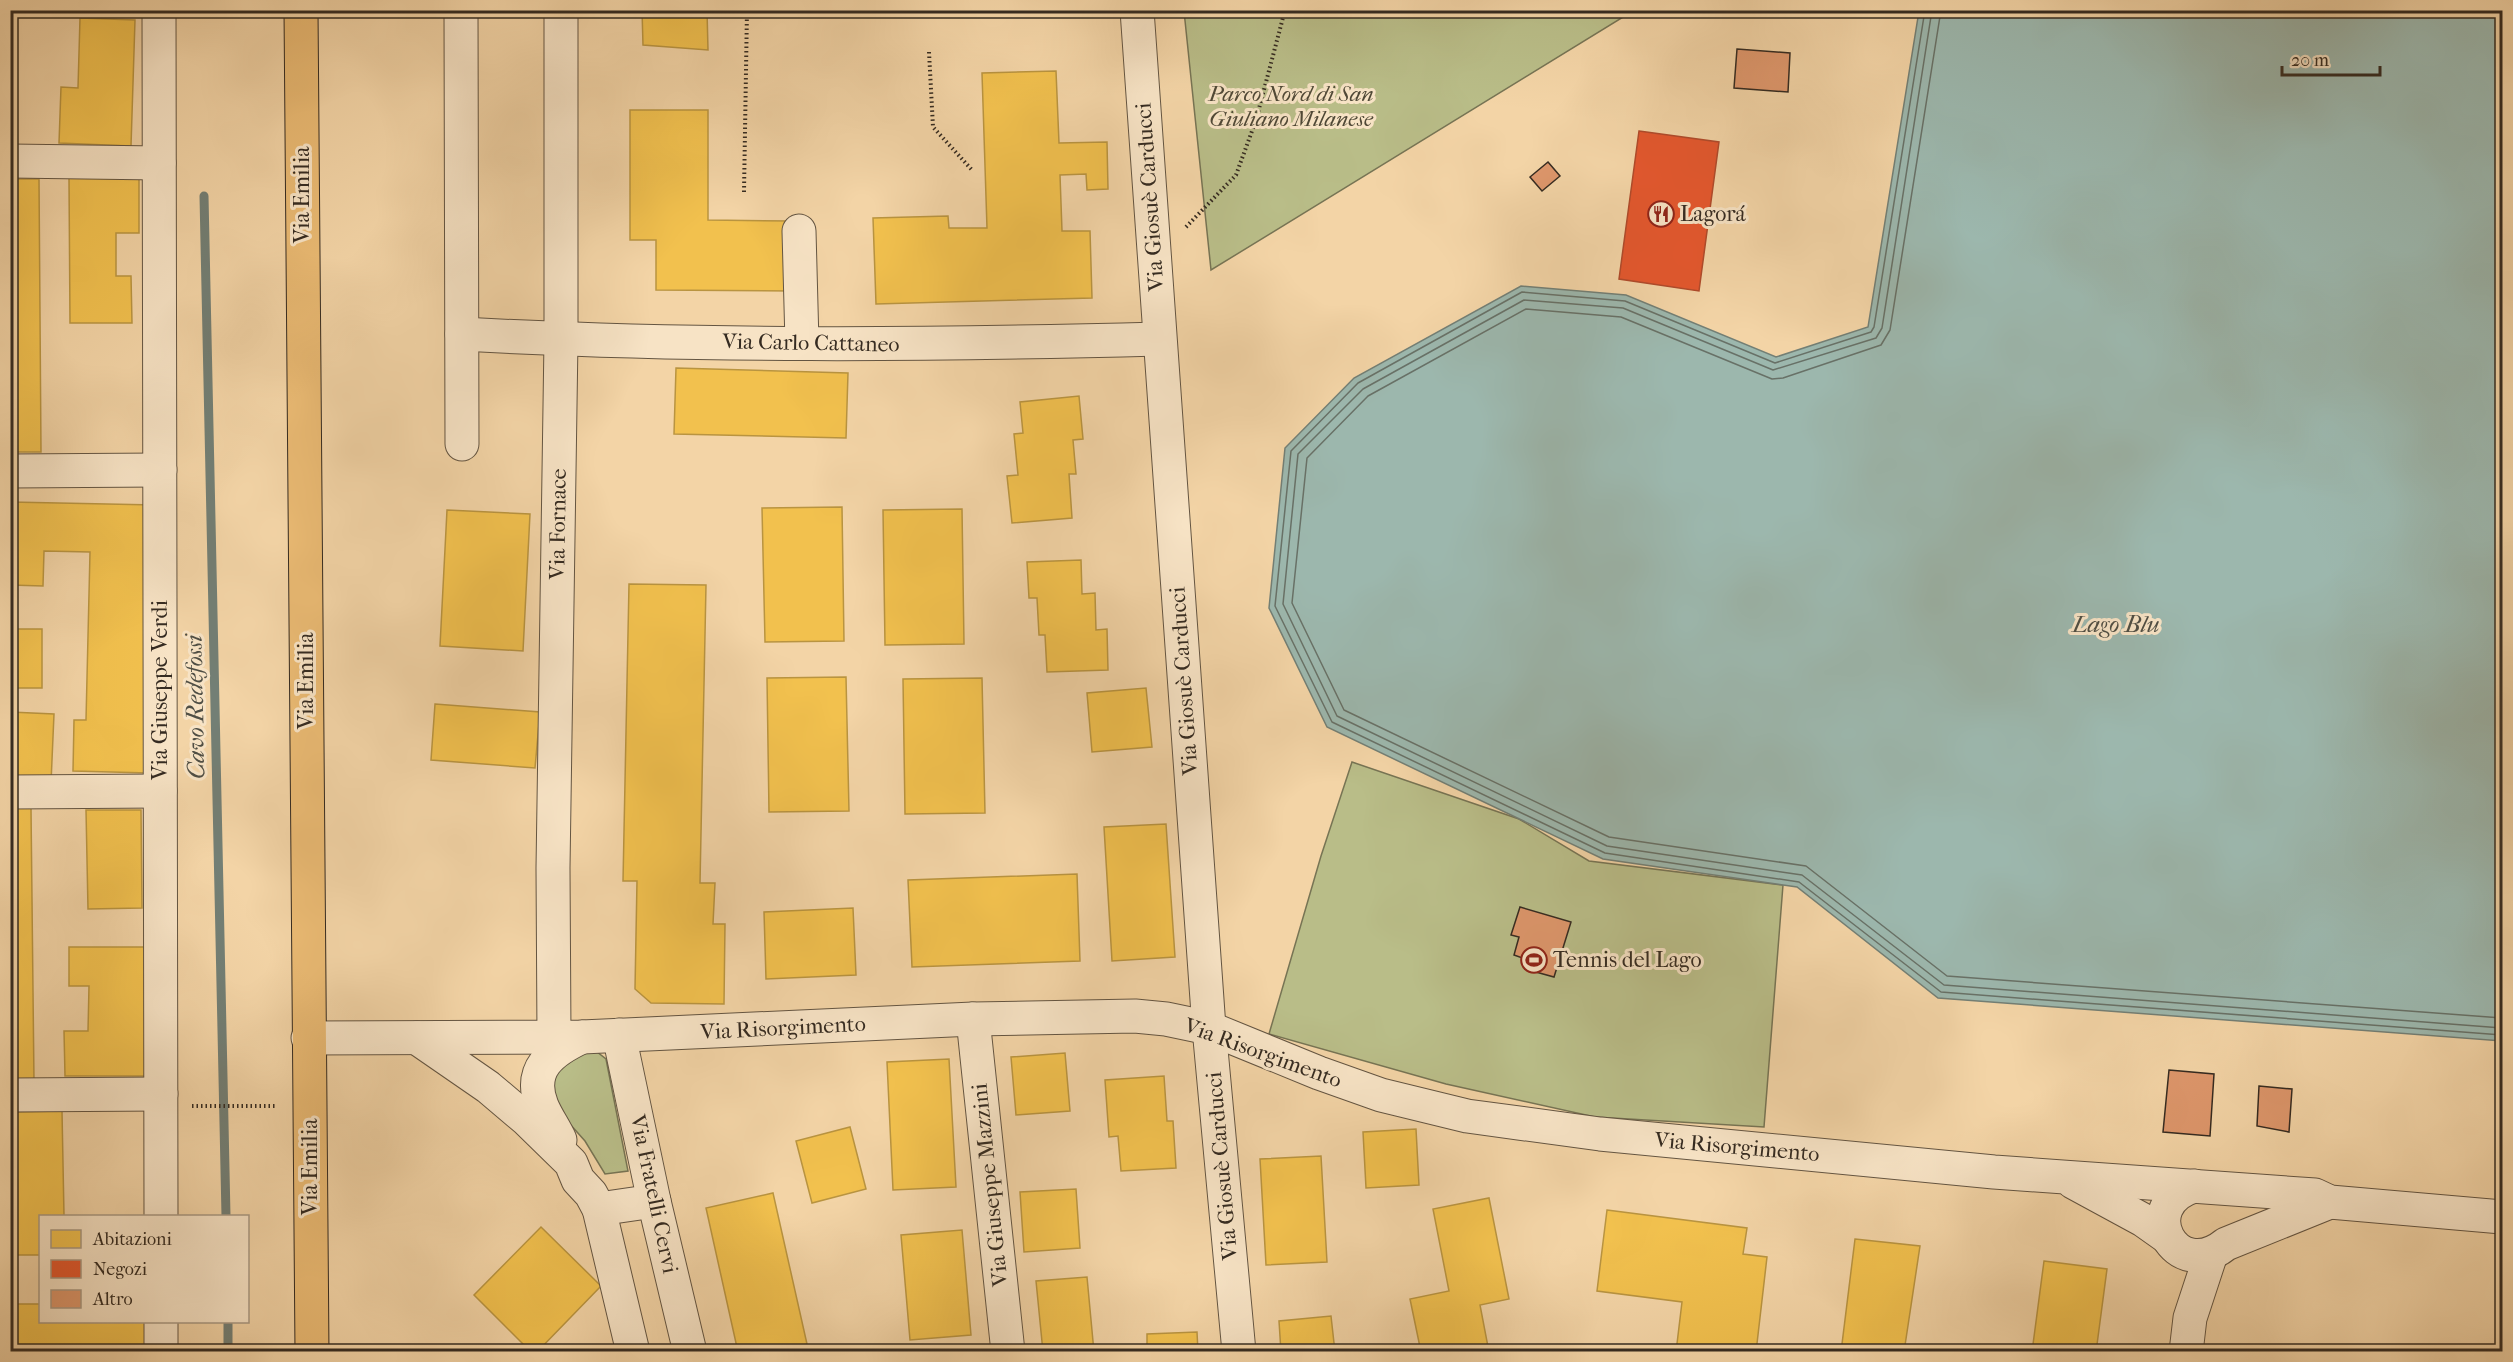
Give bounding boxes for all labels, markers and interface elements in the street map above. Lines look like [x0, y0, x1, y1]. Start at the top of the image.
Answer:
scale bar [2282, 39, 2380, 77]
text: 20 m [2291, 50, 2329, 71]
park label: Parco Nord di San Giuliano Milanese [1207, 81, 1374, 132]
street label: Via Giosuè Carducci [1130, 101, 1170, 293]
street label: Via Emilia [289, 146, 315, 244]
restaurant icon: Lagorá [1646, 199, 1676, 229]
place label: Lagorá [1680, 201, 1747, 227]
street label: Via Carlo Cattaneo [721, 328, 900, 358]
street label: Via Fornace [544, 468, 572, 581]
street label: Via Giosuè Carducci [1164, 585, 1204, 777]
street label: Via Giuseppe Verdi [147, 600, 173, 781]
water label: Lago Blu [2070, 610, 2160, 638]
water label: Cavo Redefossi [180, 632, 210, 779]
street label: Via Emilia [293, 632, 319, 730]
sports icon: Tennis del Lago [1519, 945, 1549, 975]
place label: Tennis del Lago [1553, 947, 1702, 973]
street label: Via Risorgimento [699, 1011, 866, 1045]
street label: Via Risorgimento [1180, 1012, 1345, 1094]
street label: Via Giosuè Carducci [1201, 1070, 1243, 1262]
street label: Via Giuseppe Mazzini [966, 1082, 1014, 1289]
street label: Via Fratelli Cervi [624, 1111, 684, 1276]
street label: Via Emilia [297, 1118, 323, 1216]
street label: Via Risorgimento [1652, 1127, 1821, 1167]
legend [39, 1215, 249, 1323]
text: Abitazioni [92, 1229, 173, 1250]
text: Negozi [93, 1259, 148, 1280]
text: Altro [92, 1289, 133, 1310]

